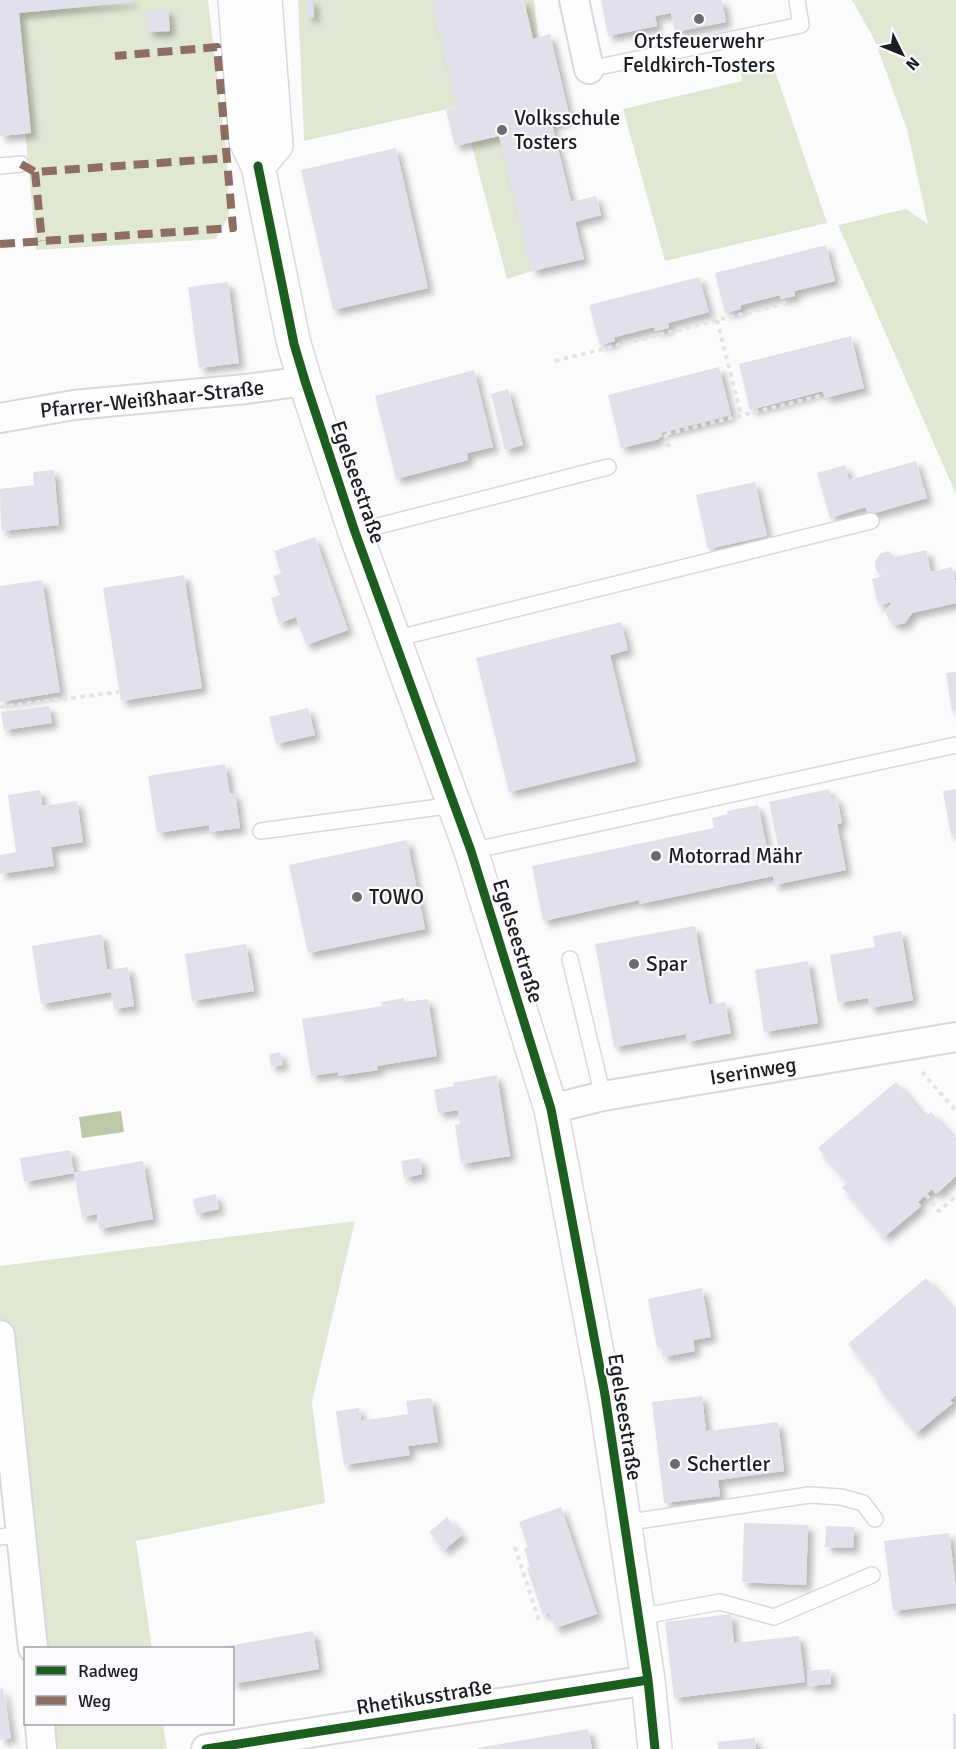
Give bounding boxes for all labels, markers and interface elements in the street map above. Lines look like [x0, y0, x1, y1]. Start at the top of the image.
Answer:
marker: Ortsfeuerwehr Feldkirch-Tosters [692, 12, 706, 26]
north arrow [872, 24, 932, 84]
place label: Ortsfeuerwehr Feldkirch-Tosters [623, 28, 775, 78]
text: N [901, 53, 923, 74]
place label: Volksschule Tosters [514, 105, 620, 155]
marker: Volksschule Tosters [495, 123, 509, 137]
street label: Pfarrer-Weißhaar-Straße [39, 374, 265, 424]
street label: Egelseestraße [325, 417, 391, 547]
place label: Motorrad Mähr [668, 843, 802, 869]
marker: Motorrad Mähr [649, 849, 663, 863]
street label: Egelseestraße [487, 876, 549, 1006]
place label: TOWO [369, 884, 424, 910]
marker: TOWO [350, 890, 364, 904]
place label: Spar [646, 951, 687, 977]
marker: Spar [627, 957, 641, 971]
street label: Iserinweg [708, 1051, 798, 1091]
street label: Egelseestraße [602, 1352, 648, 1482]
place label: Schertler [687, 1451, 770, 1477]
marker: Schertler [668, 1457, 682, 1471]
legend [24, 1647, 234, 1725]
text: Radweg [78, 1660, 139, 1682]
street label: Rhetikusstraße [354, 1673, 494, 1721]
text: Weg [78, 1690, 111, 1712]

